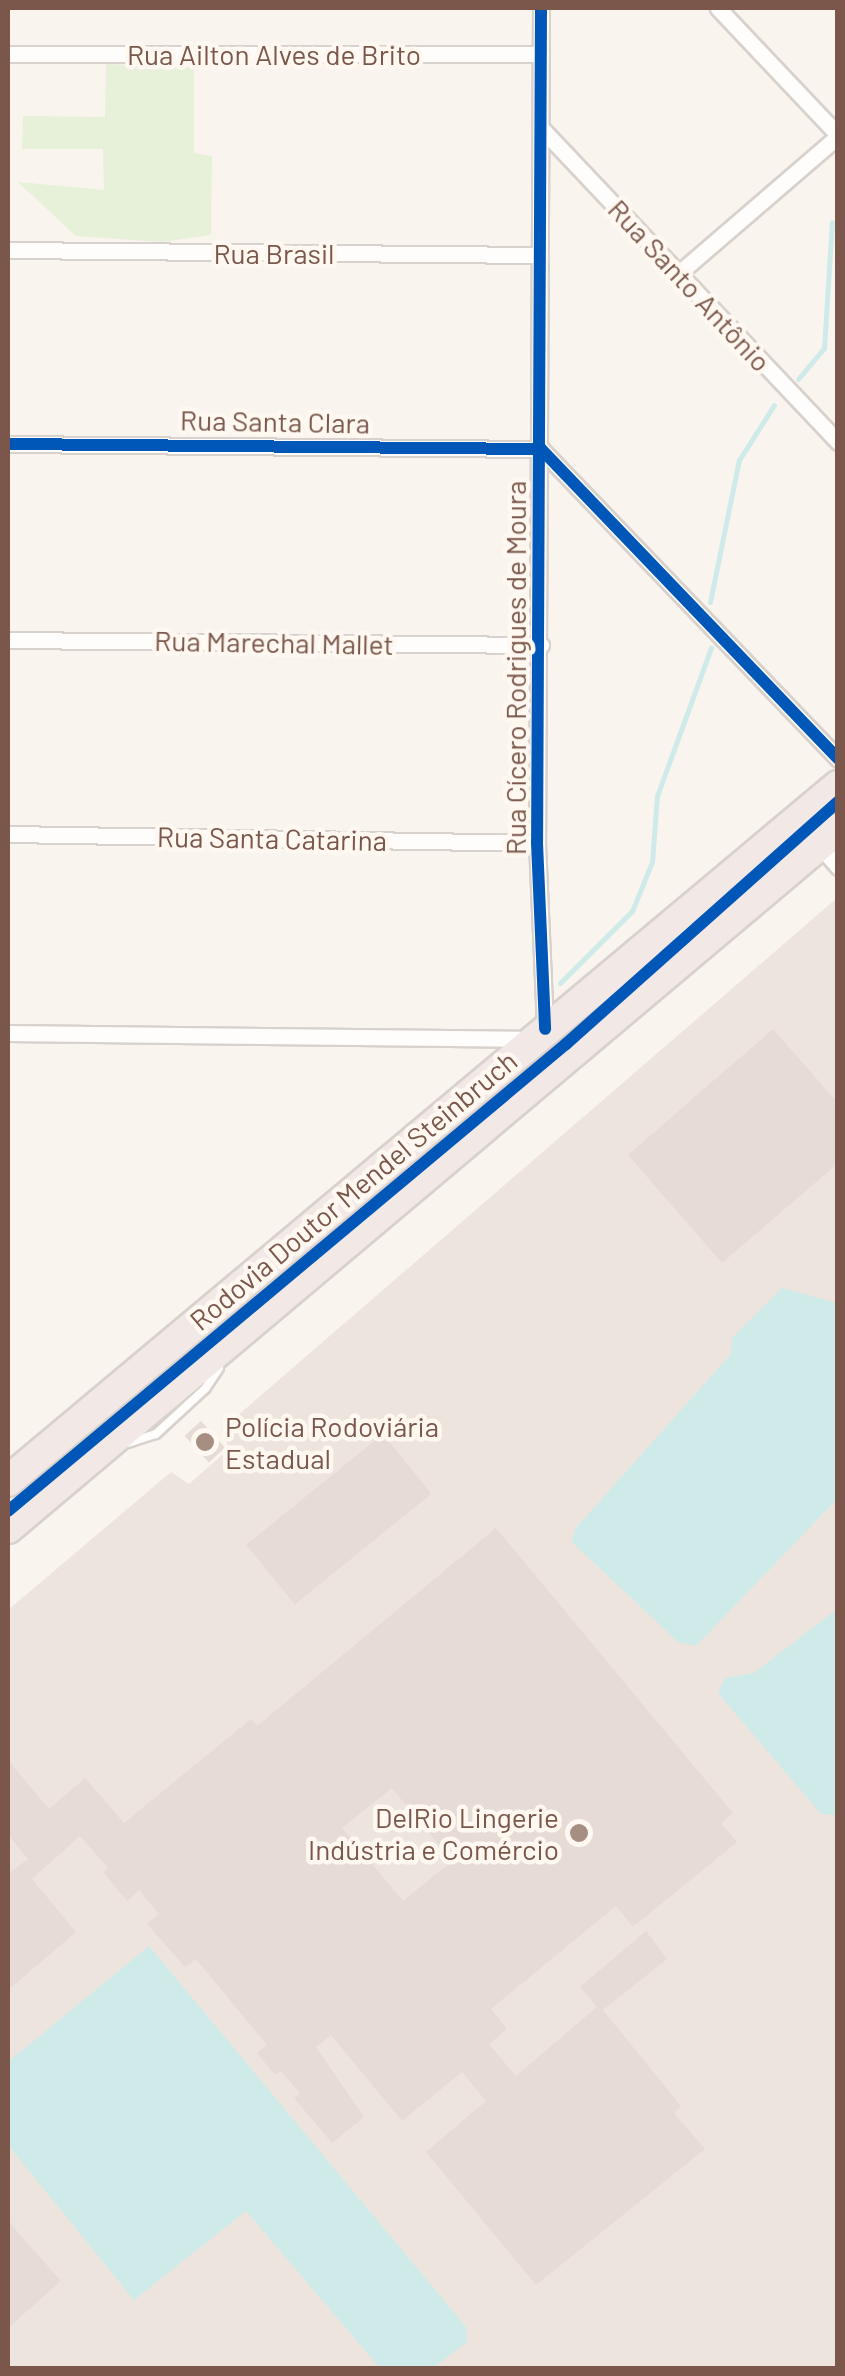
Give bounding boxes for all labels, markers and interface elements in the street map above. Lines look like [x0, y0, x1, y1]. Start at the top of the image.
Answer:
street label: Rua Ailton Alves de Brito [127, 37, 421, 71]
street label: Rua Santo Antônio [602, 192, 778, 378]
street label: Rua Brasil [213, 236, 335, 270]
street label: Rua Santa Clara [180, 403, 370, 439]
street label: Rua Cícero Rodrigues de Moura [498, 481, 532, 855]
street label: Rua Marechal Mallet [154, 623, 394, 661]
street label: Rua Santa Catarina [157, 819, 387, 857]
street label: Rodovia Doutor Mendel Steinbruch [183, 1043, 523, 1337]
place label: Polícia Rodoviária Estadual [225, 1409, 439, 1475]
marker: Polícia Rodoviária Estadual [194, 1431, 216, 1453]
place label: DelRio Lingerie Indústria e Comércio [308, 1800, 559, 1866]
marker: DelRio Lingerie Indústria e Comércio [568, 1822, 590, 1844]

